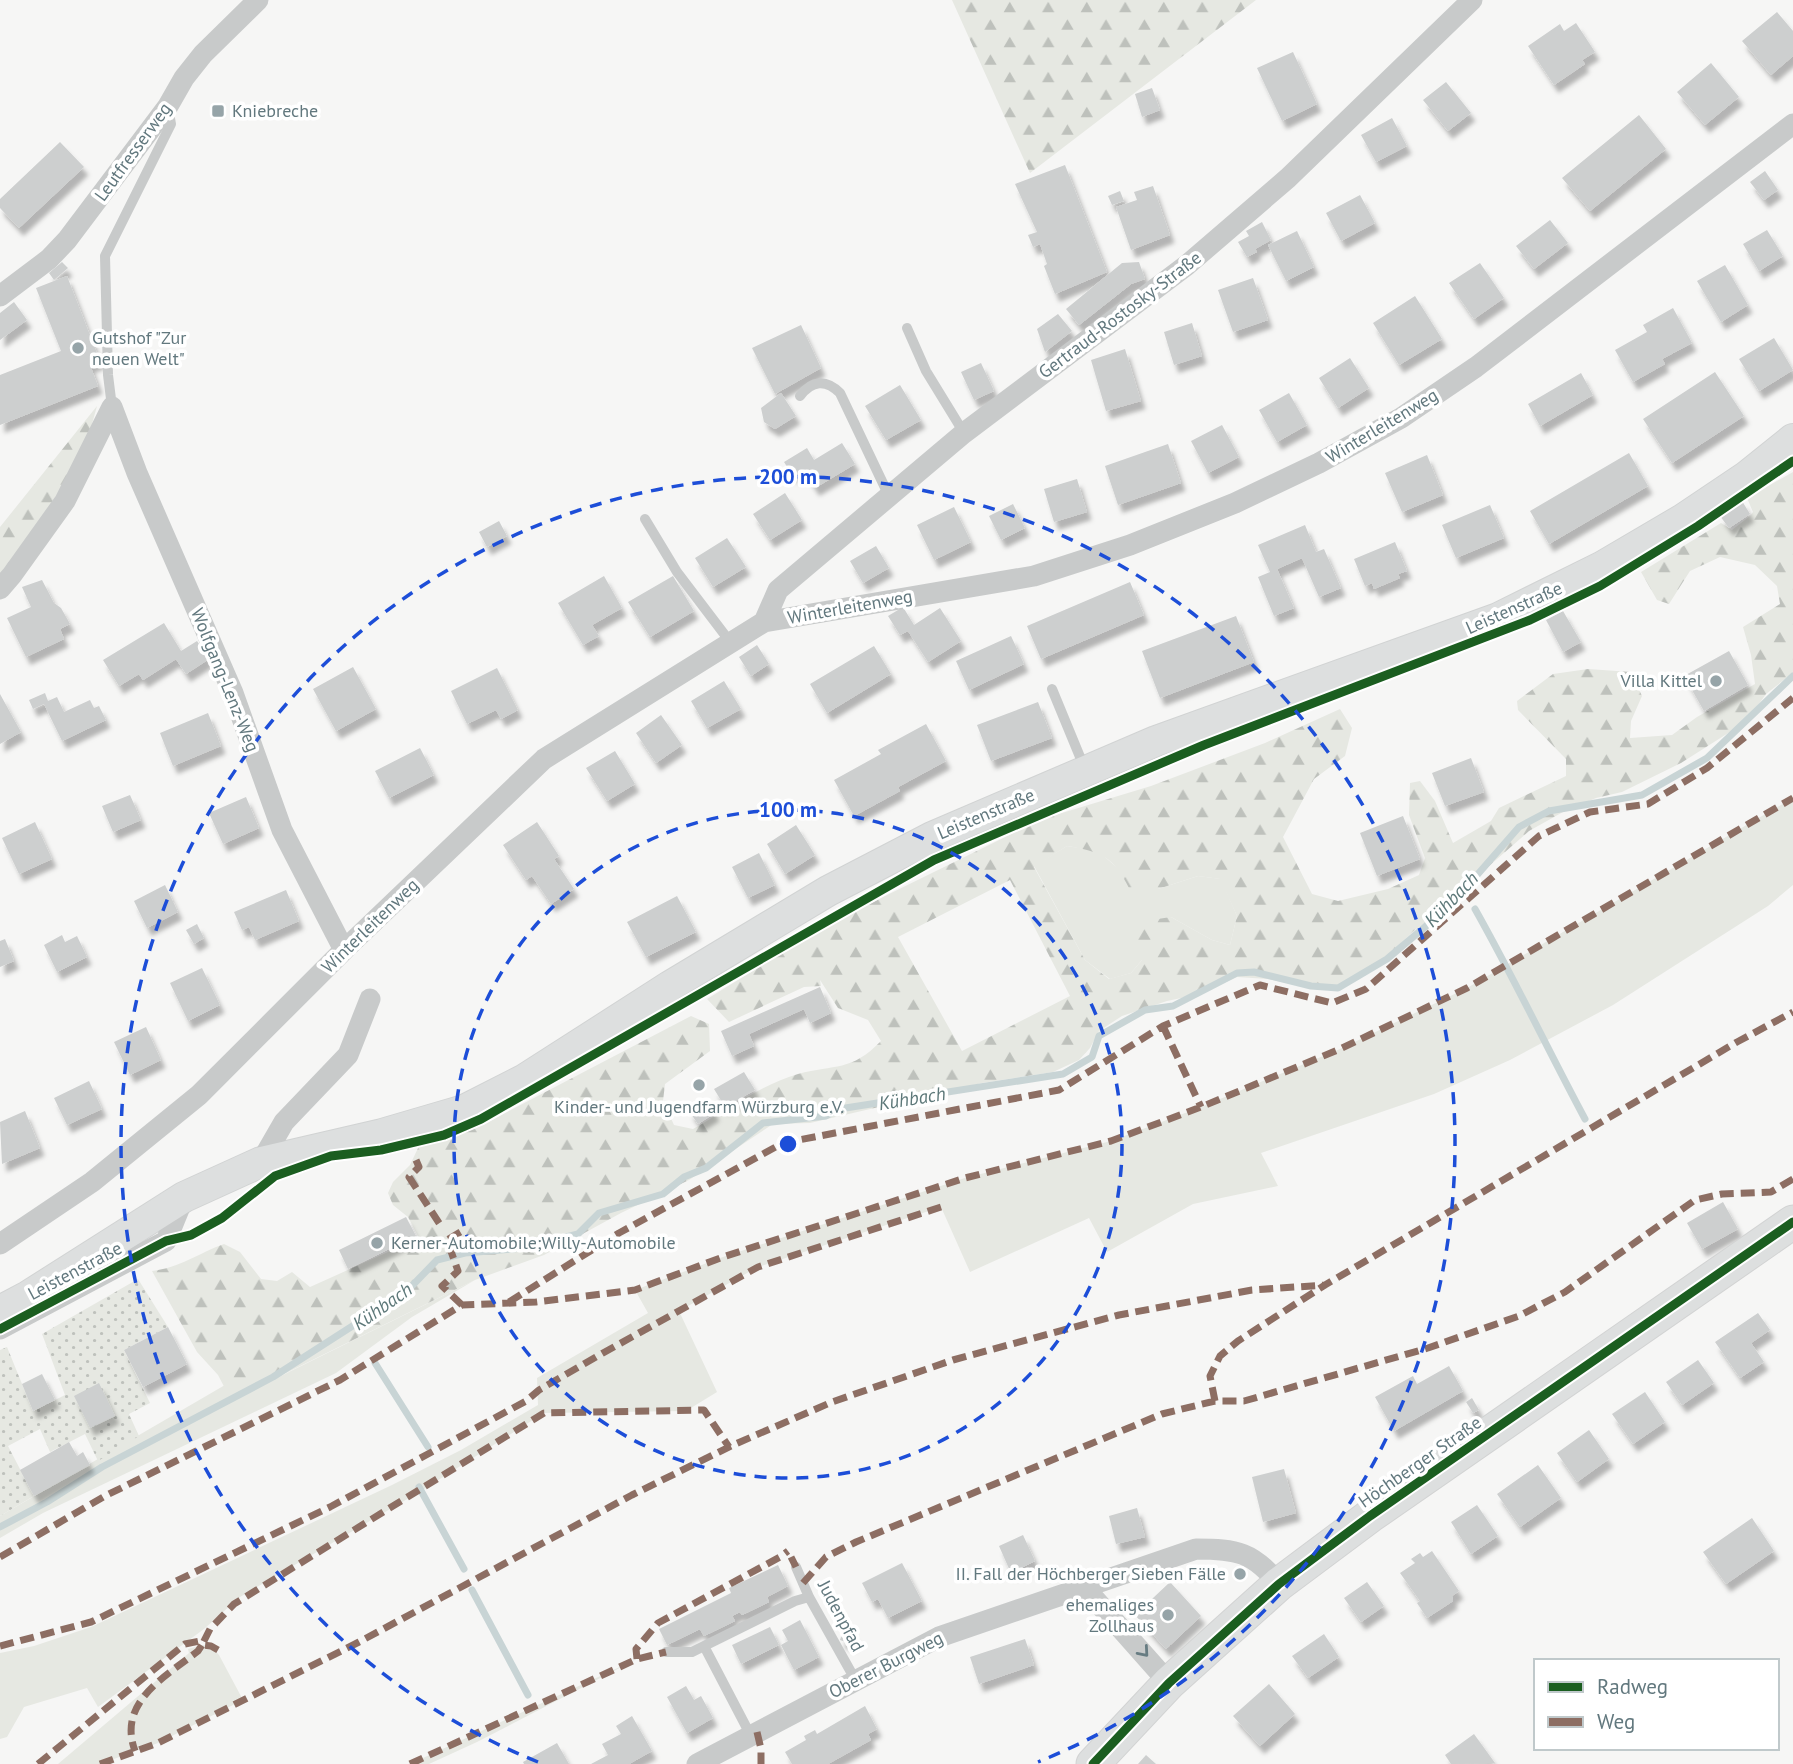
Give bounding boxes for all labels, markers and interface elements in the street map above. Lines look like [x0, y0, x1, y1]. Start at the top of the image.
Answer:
street label: Leutfresserweg [89, 98, 176, 205]
place label: Kniebreche [232, 99, 318, 122]
marker: Kniebreche [210, 103, 226, 119]
street label: Gertraud-Rostosky-Straße [1034, 246, 1206, 383]
place label: Gutshof "Zur neuen Welt" [92, 326, 186, 370]
marker: Gutshof "Zur neuen Welt" [70, 340, 86, 356]
street label: Winterleitenweg [1322, 383, 1442, 468]
text: 200 m [759, 463, 817, 490]
street label: Leistenstraße [1462, 576, 1566, 639]
street label: Winterleitenweg [786, 584, 914, 629]
street label: Wolfgang-Lenz-Weg [186, 605, 265, 755]
place label: Villa Kittel [1619, 669, 1703, 692]
marker: Villa Kittel [1708, 673, 1724, 689]
street label: Leistenstraße [934, 783, 1038, 844]
text: 100 m [759, 796, 817, 823]
water label: Kühbach [1419, 866, 1483, 932]
street label: Winterleitenweg [316, 873, 423, 978]
marker: Kinder- und Jugendfarm Würzburg e.V. [691, 1077, 707, 1093]
water label: Kühbach [877, 1081, 947, 1115]
place label: Kinder- und Jugendfarm Würzburg e.V. [554, 1095, 844, 1118]
centre of rings [776, 1132, 800, 1156]
place label: Kerner-Automobile;Willy-Automobile [391, 1231, 676, 1254]
marker: Kerner-Automobile;Willy-Automobile [369, 1235, 385, 1251]
street label: Leistenstraße [24, 1236, 126, 1305]
water label: Kühbach [347, 1277, 417, 1335]
street label: Höchberger Straße [1354, 1411, 1486, 1513]
place label: II. Fall der Höchberger Sieben Fälle [956, 1562, 1226, 1585]
marker: II. Fall der Höchberger Sieben Fälle [1232, 1566, 1248, 1582]
street label: Judenpfad [813, 1575, 870, 1655]
place label: ehemaliges Zollhaus [1066, 1593, 1154, 1637]
marker: ehemaliges Zollhaus [1160, 1607, 1176, 1623]
street label: Oberer Burgweg [825, 1626, 947, 1703]
one-way arrow [1136, 1644, 1148, 1657]
legend [1534, 1659, 1779, 1750]
text: Radweg [1597, 1673, 1668, 1700]
text: Weg [1597, 1708, 1635, 1735]

